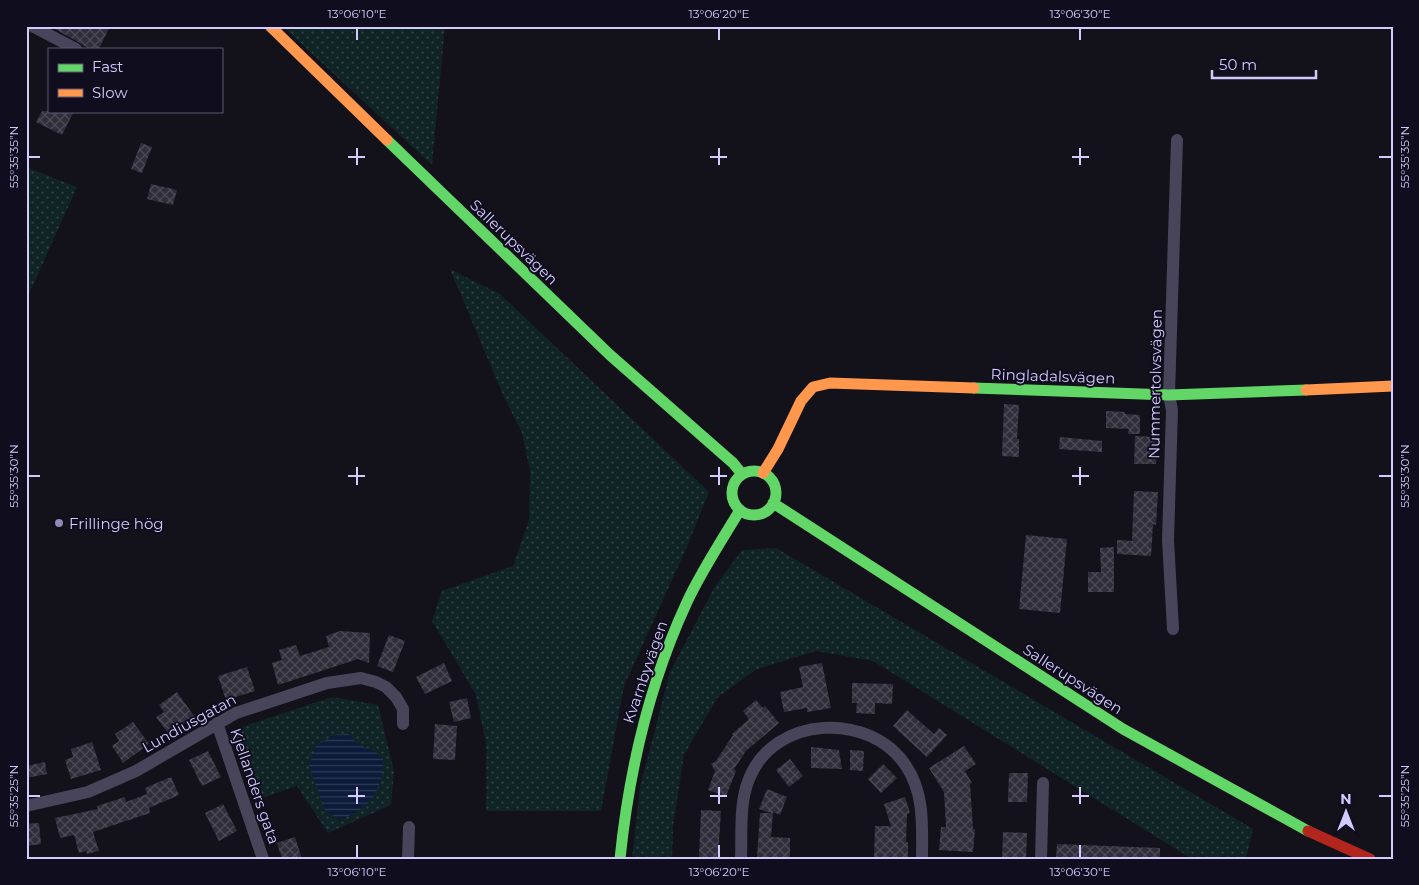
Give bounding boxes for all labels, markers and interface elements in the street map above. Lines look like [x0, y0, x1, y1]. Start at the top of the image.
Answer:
text: 13°06'10"E [327, 6, 387, 21]
text: 13°06'20"E [688, 6, 750, 21]
text: 13°06'30"E [1049, 6, 1111, 21]
legend [48, 48, 222, 112]
scale bar [1212, 48, 1315, 80]
text: 50 m [1219, 55, 1257, 74]
text: Fast [92, 57, 123, 76]
text: Slow [92, 83, 128, 102]
text: 55°35'35"N [6, 126, 21, 188]
text: 55°35'35"N [1397, 126, 1412, 188]
street label: Sallerupsvägen [466, 195, 562, 289]
street label: Nummertolvsvägen [1144, 309, 1166, 459]
street label: Ringladalsvägen [990, 364, 1116, 388]
text: 55°35'30"N [6, 444, 21, 508]
text: 55°35'30"N [1397, 444, 1412, 508]
place label: Frillinge hög [69, 514, 164, 533]
marker: Frillinge hög [53, 517, 65, 529]
street label: Kvarnbyvägen [619, 618, 671, 726]
street label: Sallerupsvägen [1020, 640, 1126, 718]
street label: Lundiusgatan [139, 689, 239, 757]
street label: Kjellanders gata [226, 726, 284, 846]
text: 55°35'25"N [6, 765, 21, 827]
text: 55°35'25"N [1397, 765, 1412, 827]
north arrow [1322, 788, 1372, 838]
text: N [1340, 790, 1352, 808]
text: 13°06'10"E [327, 864, 387, 879]
text: 13°06'20"E [688, 864, 750, 879]
text: 13°06'30"E [1049, 864, 1111, 879]

